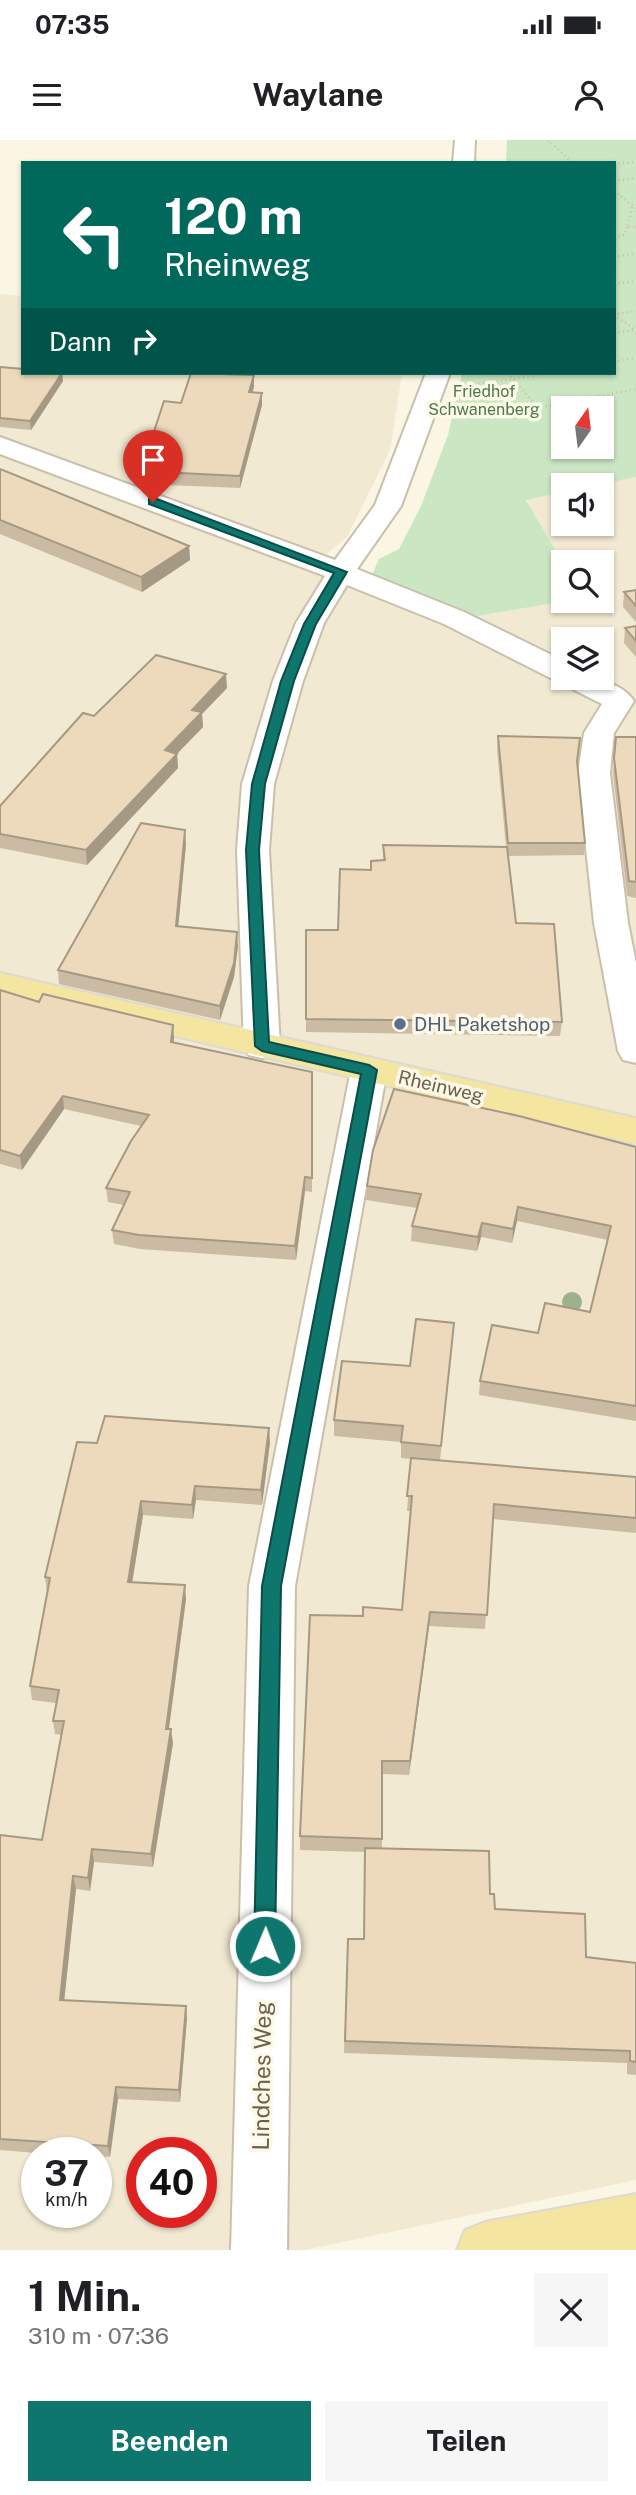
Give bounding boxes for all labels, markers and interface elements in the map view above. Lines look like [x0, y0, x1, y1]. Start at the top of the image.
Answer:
text: 07:35 [35, 9, 109, 40]
icon: menu [28, 76, 66, 114]
text: Waylane [253, 76, 383, 113]
icon: person [570, 76, 608, 114]
text: 120 m [164, 187, 303, 245]
icon: left [49, 189, 140, 280]
text: Rheinweg [164, 246, 311, 283]
icon: right [125, 322, 163, 360]
text: Dann [49, 326, 111, 357]
park label: Friedhof Schwanenberg [428, 382, 540, 419]
north arrow [551, 396, 614, 458]
map controls [551, 396, 614, 690]
pin [123, 430, 183, 502]
icon: arrive [134, 441, 172, 479]
button: sound [551, 473, 614, 536]
button: search [551, 550, 614, 613]
button: layers [551, 627, 614, 690]
place label: DHL Paketshop [414, 1013, 550, 1035]
marker: DHL Paketshop [392, 1016, 408, 1032]
street label: Rheinweg [396, 1065, 486, 1107]
position arrow [228, 1909, 302, 1983]
street label: Lindches Weg [247, 2001, 276, 2151]
speed limit sign: 40 [126, 2137, 217, 2228]
text: 37 [44, 2153, 89, 2194]
text: km/h [45, 2189, 88, 2210]
text: 1 Min. [28, 2271, 142, 2320]
button: close [534, 2273, 608, 2347]
text: 310 m · 07:36 [28, 2322, 169, 2349]
button: Beenden [28, 2401, 311, 2481]
button: Teilen [325, 2401, 608, 2481]

